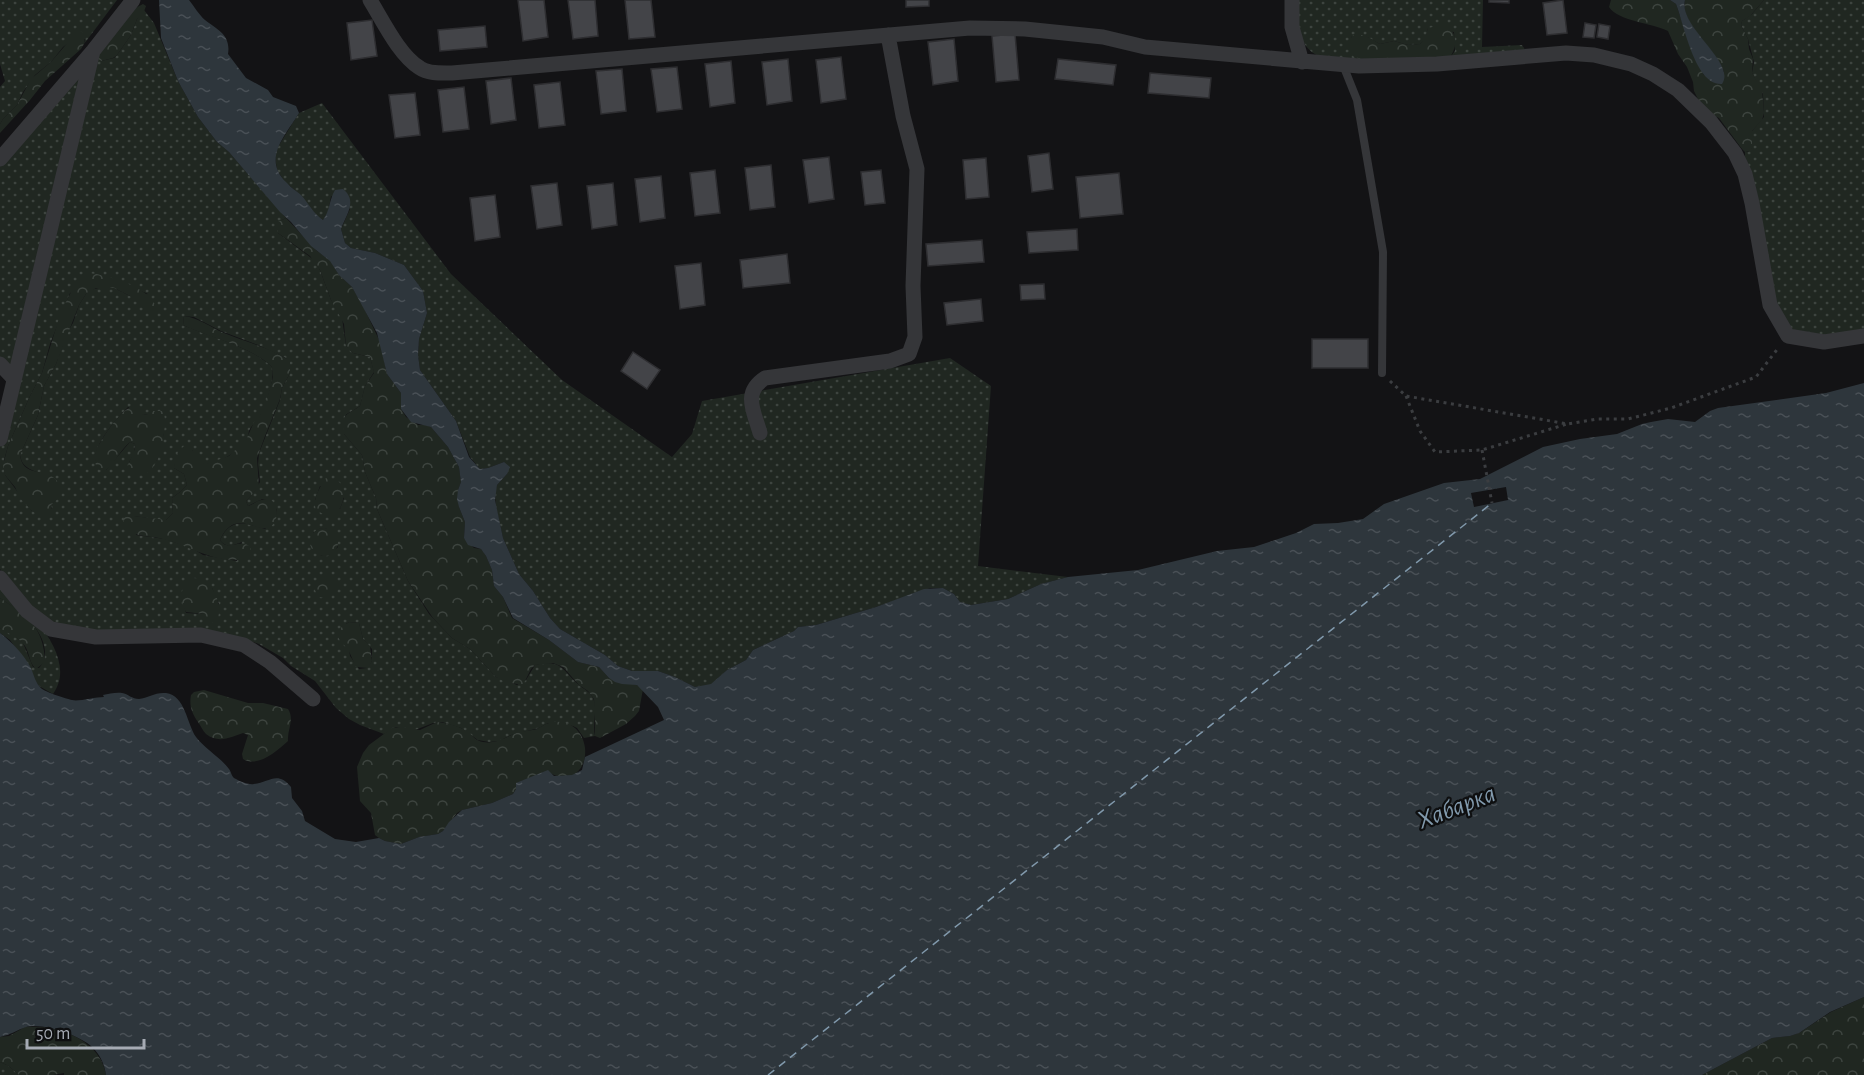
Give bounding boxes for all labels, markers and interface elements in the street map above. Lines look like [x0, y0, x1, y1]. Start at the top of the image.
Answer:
water label: Хабарка [1414, 780, 1499, 834]
scale bar [27, 1012, 144, 1050]
text: 50 m [36, 1025, 70, 1043]

